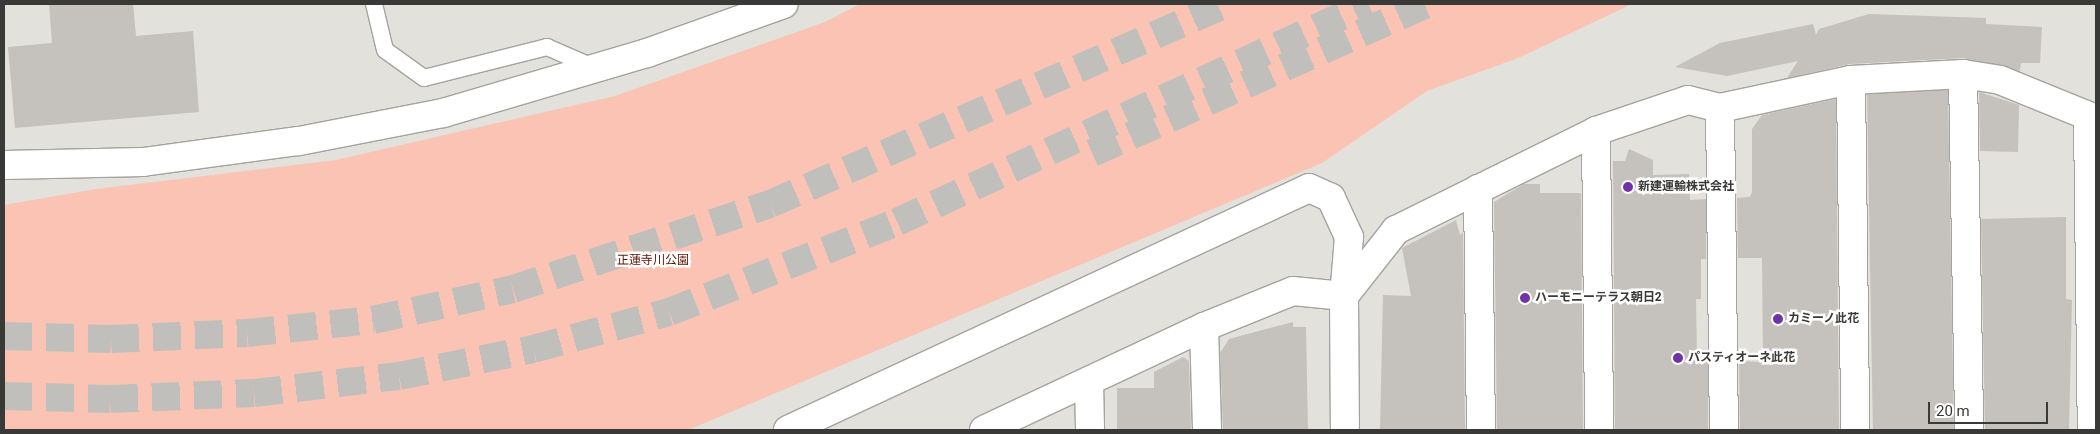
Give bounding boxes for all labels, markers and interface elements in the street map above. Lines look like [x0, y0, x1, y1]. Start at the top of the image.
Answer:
place label: 新建運輸株式会社 [1638, 180, 1734, 194]
marker: 新建運輸株式会社 [1622, 181, 1634, 193]
park label: 正蓮寺川公園 [617, 254, 689, 268]
place label: ハーモニーテラス朝日2 [1535, 291, 1662, 305]
marker: ハーモニーテラス朝日2 [1519, 292, 1531, 304]
place label: カミーノ此花 [1788, 312, 1860, 326]
marker: カミーノ此花 [1772, 313, 1784, 325]
place label: パスティオーネ此花 [1688, 351, 1796, 365]
marker: パスティオーネ此花 [1672, 352, 1684, 364]
scale bar [1930, 392, 2050, 424]
text: 20 m [1936, 402, 1970, 420]

